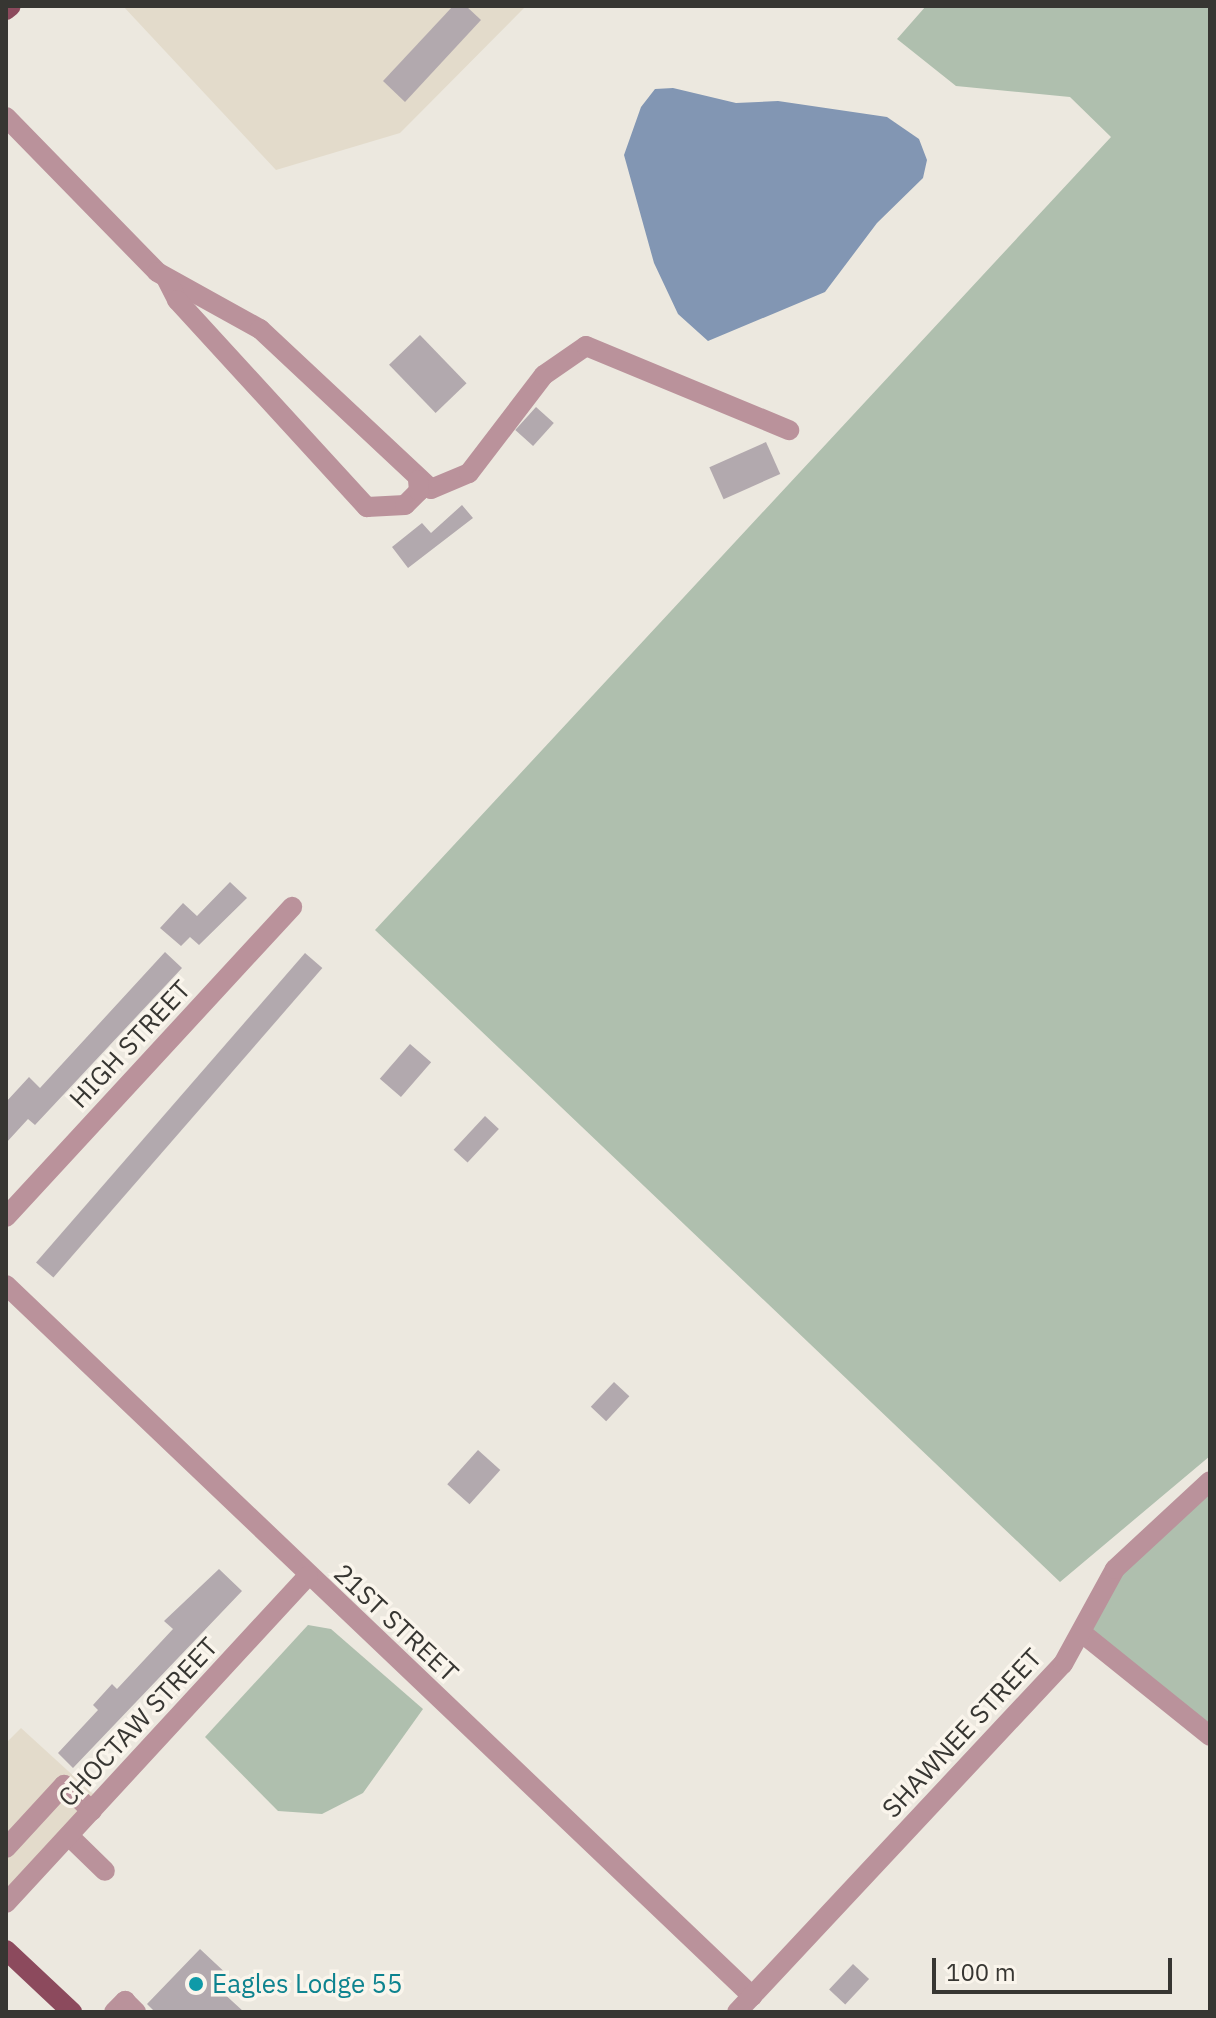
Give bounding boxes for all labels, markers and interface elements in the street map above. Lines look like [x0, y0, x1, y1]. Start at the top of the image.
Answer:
street label: HIGH STREET [63, 974, 197, 1114]
street label: 21ST STREET [327, 1558, 465, 1688]
street label: CHOCTAW STREET [52, 1631, 224, 1813]
street label: SHAWNEE STREET [876, 1642, 1048, 1824]
scale bar [936, 1942, 1176, 1992]
text: 100 m [946, 1956, 1016, 1988]
place label: Eagles Lodge 55 [212, 1968, 403, 2000]
marker: Eagles Lodge 55 [187, 1975, 205, 1993]

